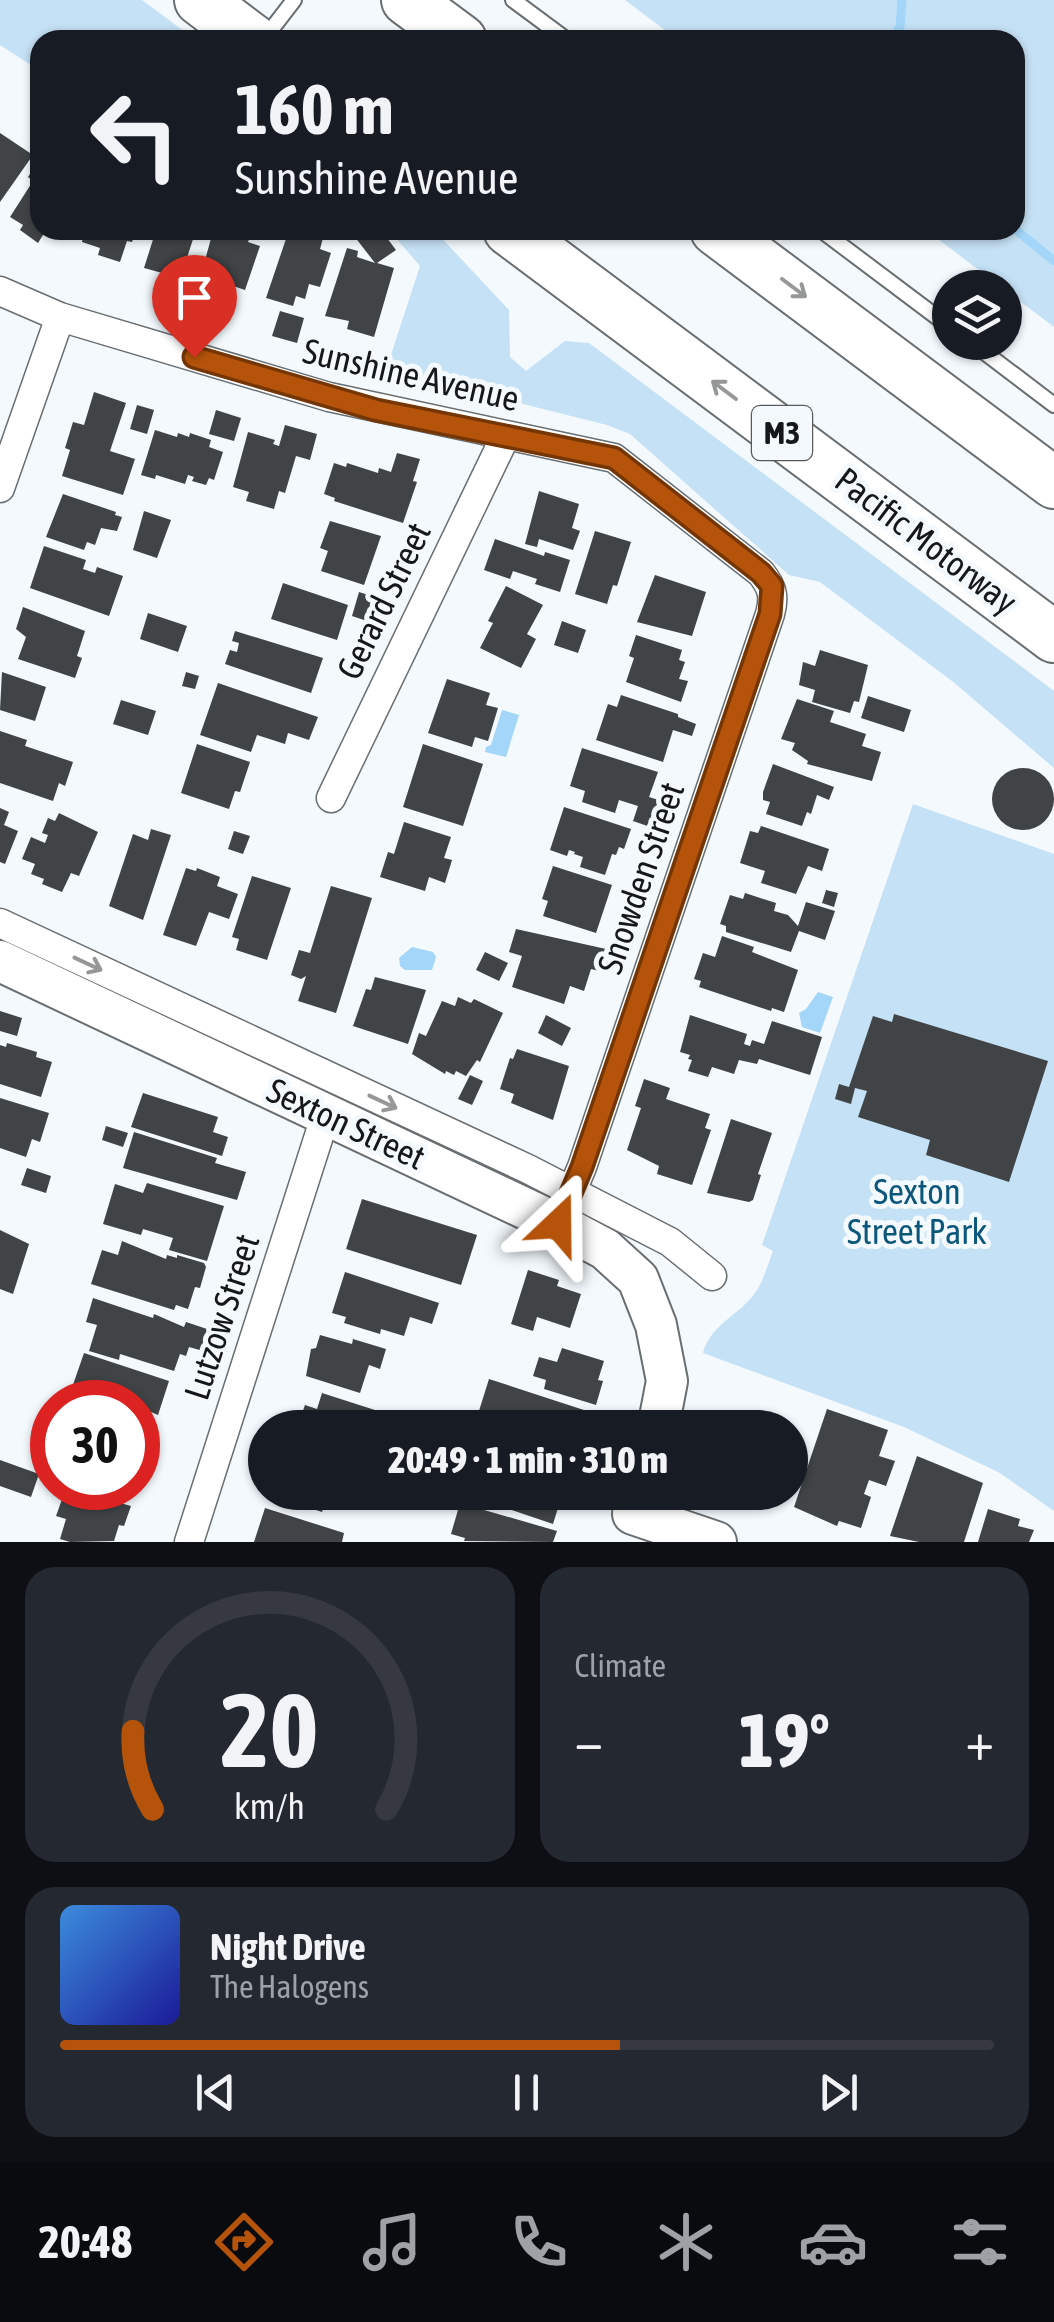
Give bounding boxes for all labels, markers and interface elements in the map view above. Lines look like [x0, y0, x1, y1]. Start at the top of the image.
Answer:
text: 160 m [235, 69, 394, 149]
icon: left [70, 70, 200, 200]
text: Sunshine Avenue [235, 152, 519, 204]
pin [152, 255, 237, 358]
icon: arrive [167, 270, 222, 325]
map controls [932, 270, 1022, 360]
button: layers [932, 270, 1022, 360]
one-way arrow [780, 278, 807, 299]
street label: Sunshine Avenue [299, 330, 523, 418]
one-way arrow [711, 379, 738, 400]
road number: M3 [752, 406, 812, 460]
street label: Pacific Motorway [828, 459, 1025, 621]
street label: Gerard Street [328, 516, 438, 685]
street label: Snowden Street [589, 777, 691, 978]
one-way arrow [73, 956, 103, 975]
street label: Sexton Street [261, 1069, 432, 1177]
one-way arrow [367, 1093, 397, 1112]
park label: Sexton Street Park [847, 1171, 987, 1251]
position arrow [506, 1172, 610, 1276]
street label: Lutzow Street [176, 1229, 267, 1404]
speed limit sign: 30 [30, 1380, 160, 1510]
text: 20:49 · 1 min · 310 m [388, 1438, 668, 1481]
text: Climate [575, 1647, 666, 1684]
text: 20 [221, 1670, 319, 1789]
text: 19° [739, 1697, 830, 1783]
text: − [575, 1709, 603, 1772]
text: + [965, 1709, 994, 1772]
text: km/h [234, 1786, 305, 1827]
text: Night Drive [210, 1925, 366, 1968]
text: The Halogens [210, 1968, 369, 2005]
icon: previous [188, 2065, 243, 2120]
icon: pause [499, 2065, 554, 2120]
icon: next [811, 2065, 866, 2120]
icon: directions [209, 2207, 279, 2277]
icon: music [357, 2207, 427, 2277]
icon: phone [504, 2207, 574, 2277]
icon: climate [651, 2207, 721, 2277]
icon: car [798, 2207, 868, 2277]
icon: filters [945, 2207, 1015, 2277]
text: 20:48 [39, 2216, 132, 2268]

